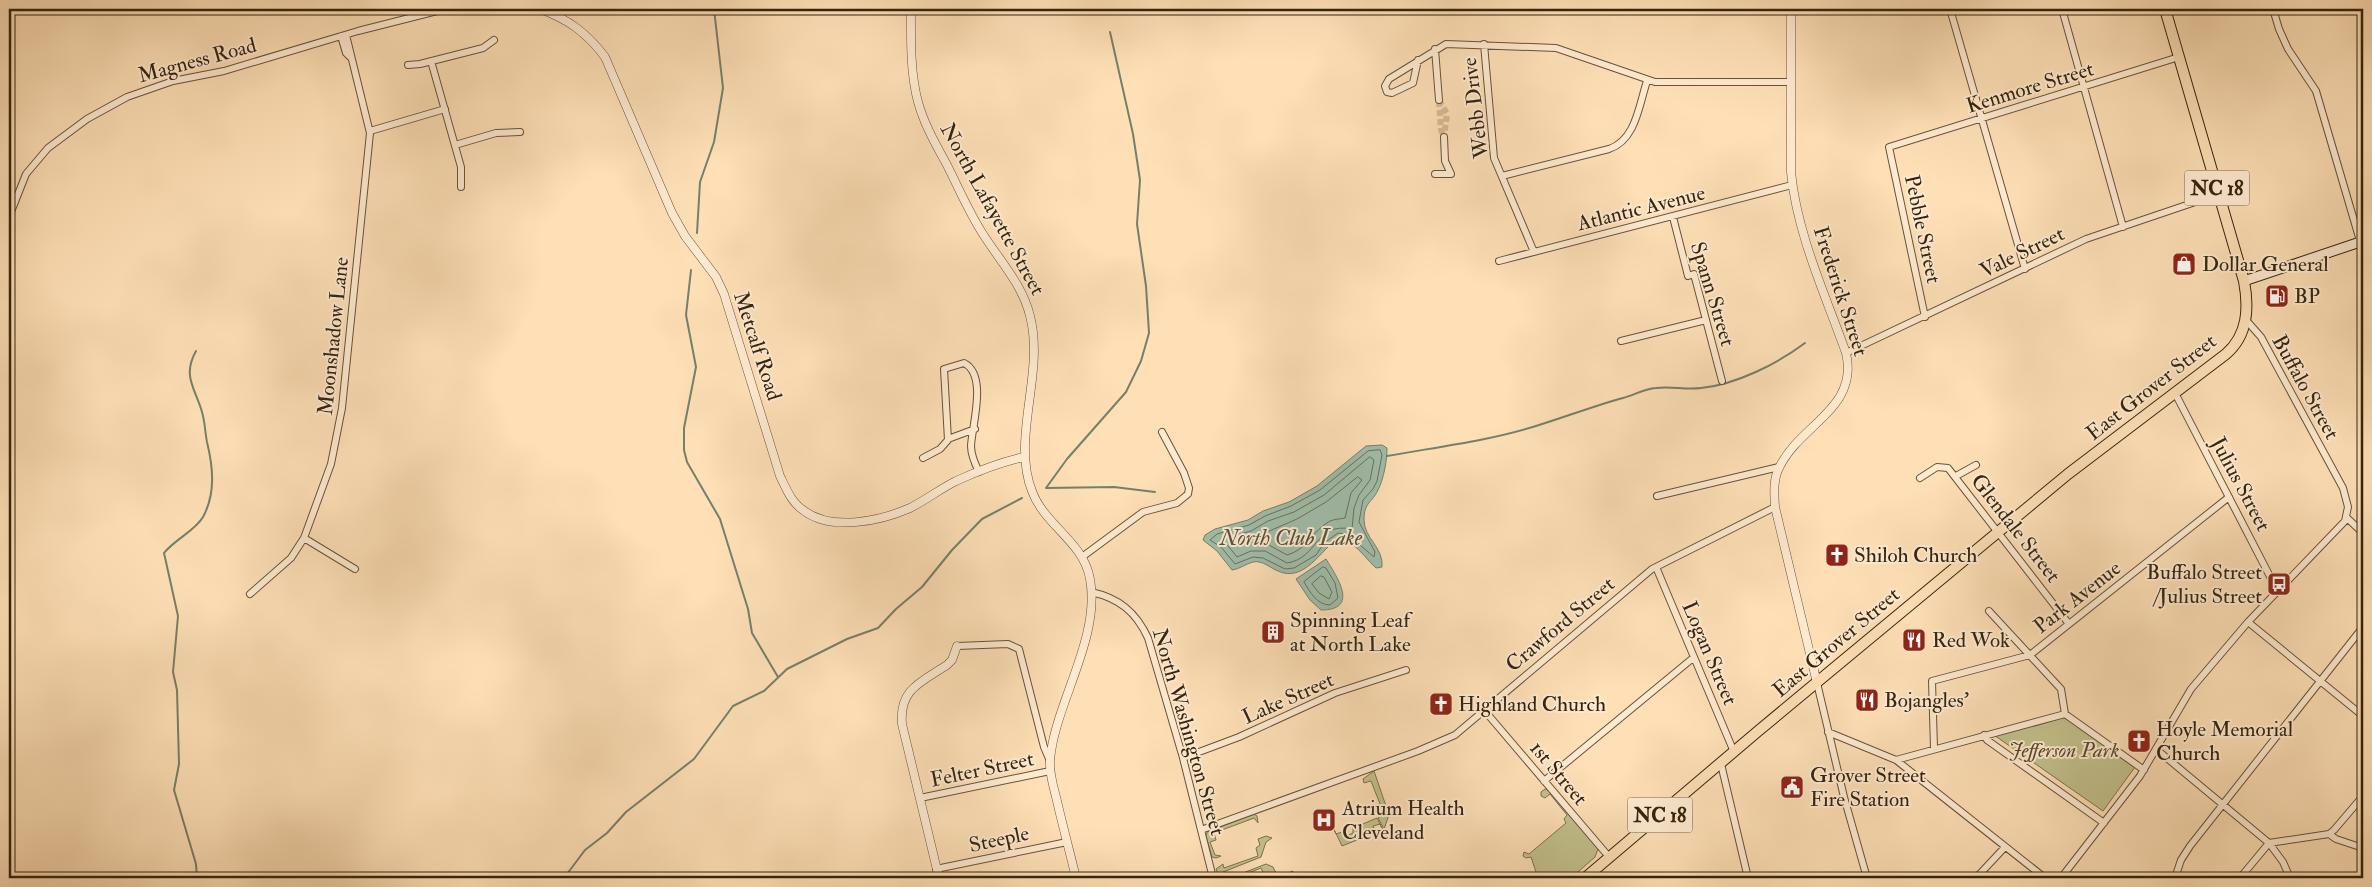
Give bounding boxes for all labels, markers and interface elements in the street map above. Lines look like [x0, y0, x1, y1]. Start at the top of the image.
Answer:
street label: Magness Road [135, 32, 260, 89]
street label: Kenmore Street [1963, 55, 2097, 120]
street label: Webb Drive [1456, 56, 1495, 161]
street label: North Lafayette Street [934, 118, 1051, 300]
road number: NC 18 [2184, 170, 2250, 206]
street label: Pebble Street [1898, 172, 1947, 286]
street label: Atlantic Avenue [1573, 180, 1708, 238]
street label: Vale Street [1975, 220, 2069, 284]
street label: Frederick Street [1807, 223, 1874, 360]
street label: Spann Street [1684, 239, 1741, 350]
shop icon: Dollar General [2171, 251, 2197, 277]
place label: Dollar General [2202, 251, 2329, 278]
street label: Moonshadow Lane [312, 255, 355, 416]
fuel station icon: BP [2264, 283, 2290, 309]
place label: BP [2294, 283, 2320, 310]
street label: Metcalf Road [727, 288, 788, 405]
street label: East Grover Street [2081, 328, 2222, 447]
street label: Buffalo Street [2266, 330, 2345, 445]
street label: Julius Street [2204, 432, 2277, 536]
street label: Glendale Street [1965, 469, 2067, 588]
water label: North Club Lake [1219, 524, 1363, 552]
church icon: Shiloh Church [1824, 542, 1850, 568]
place label: Shiloh Church [1854, 542, 1977, 569]
street label: Park Avenue [2028, 555, 2127, 640]
place label: Buffalo Street /Julius Street [2146, 559, 2262, 610]
street label: Crawford Street [1500, 571, 1621, 678]
bus stop icon: Buffalo Street /Julius Street [2266, 571, 2292, 597]
street label: East Grover Street [1767, 581, 1906, 704]
street label: Logan Street [1676, 597, 1744, 709]
place label: Spinning Leaf at North Lake [1290, 607, 1413, 658]
building icon: Spinning Leaf at North Lake [1260, 619, 1286, 645]
street label: North Washington Street [1146, 625, 1231, 839]
restaurant icon: Red Wok [1901, 627, 1927, 653]
place label: Red Wok [1932, 627, 2010, 654]
street label: Lake Street [1238, 666, 1338, 731]
restaurant icon: Bojangles' [1854, 687, 1880, 713]
place label: Bojangles' [1884, 687, 1969, 714]
church icon: Highland Church [1428, 691, 1454, 717]
place label: Highland Church [1458, 691, 1606, 718]
place label: Hoyle Memorial Church [2156, 716, 2294, 767]
church icon: Hoyle Memorial Church [2126, 728, 2152, 754]
street label: 1st Street [1524, 735, 1594, 811]
park label: Jefferson Park [2009, 737, 2119, 764]
street label: Felter Street [928, 745, 1037, 794]
place label: Grover Street Fire Station [1810, 762, 1926, 813]
public building icon: Grover Street Fire Station [1779, 774, 1805, 800]
place label: Atrium Health Cleveland [1341, 795, 1465, 846]
road number: NC 18 [1628, 798, 1692, 832]
hospital icon: Atrium Health Cleveland [1311, 807, 1337, 833]
street label: Steeple [967, 820, 1032, 859]

